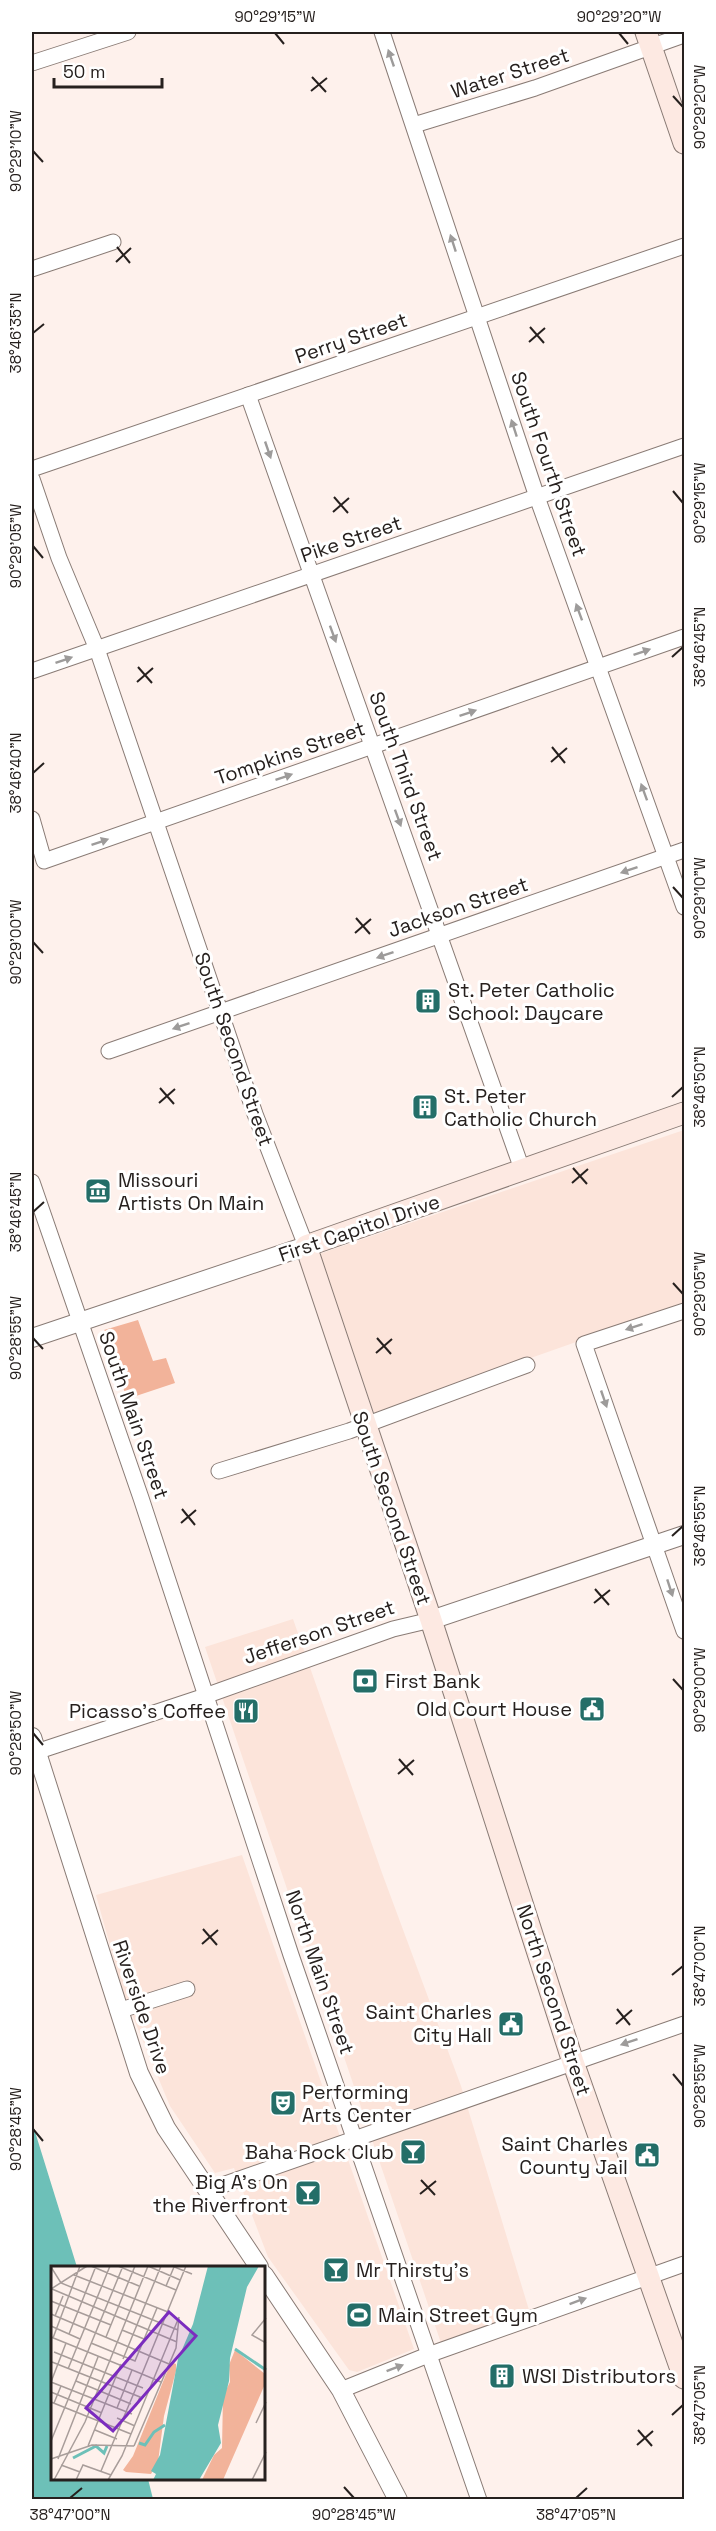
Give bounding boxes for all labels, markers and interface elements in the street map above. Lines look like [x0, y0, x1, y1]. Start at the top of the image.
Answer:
text: 90°29'15"W [234, 7, 316, 26]
text: 90°29'20"W [577, 7, 661, 26]
street label: Water Street [448, 42, 572, 104]
one-way arrow [386, 49, 396, 67]
scale bar [54, 51, 162, 89]
text: 50 m [63, 60, 105, 83]
text: 90°29'20"W [690, 65, 709, 149]
text: 90°29'10"W [6, 110, 25, 192]
one-way arrow [448, 234, 457, 252]
text: 38°46'35"N [6, 293, 25, 373]
street label: Perry Street [291, 307, 411, 369]
street label: South Fourth Street [505, 368, 593, 560]
one-way arrow [509, 419, 518, 437]
one-way arrow [263, 441, 273, 459]
text: 90°29'15"W [690, 462, 709, 544]
text: 90°29'05"W [6, 504, 25, 588]
street label: Pike Street [297, 510, 405, 568]
one-way arrow [574, 603, 583, 621]
text: 38°46'45"N [690, 607, 709, 687]
one-way arrow [328, 625, 338, 643]
one-way arrow [633, 646, 651, 656]
one-way arrow [55, 655, 73, 665]
street label: South Third Street [363, 688, 449, 864]
one-way arrow [459, 707, 477, 717]
street label: Tompkins Street [212, 715, 368, 791]
text: 38°46'40"N [6, 732, 25, 814]
one-way arrow [275, 772, 293, 782]
one-way arrow [639, 783, 649, 801]
one-way arrow [394, 809, 403, 827]
one-way arrow [91, 836, 109, 846]
text: 90°29'10"W [690, 857, 709, 939]
one-way arrow [620, 865, 638, 875]
street label: Jackson Street [385, 871, 531, 943]
text: 90°29'00"W [6, 899, 25, 985]
street label: South Second Street [189, 949, 279, 1149]
one-way arrow [376, 951, 394, 961]
place label: St. Peter Catholic School: Daycare [448, 977, 615, 1026]
building icon: St. Peter Catholic School: Daycare [413, 986, 443, 1016]
one-way arrow [172, 1022, 190, 1032]
text: 38°46'50"N [690, 1046, 709, 1128]
place label: St. Peter Catholic Church [444, 1083, 597, 1132]
building icon: St. Peter Catholic Church [410, 1092, 440, 1122]
place label: Missouri Artists On Main [118, 1167, 264, 1216]
text: 38°46'45"N [6, 1172, 25, 1252]
museum icon: Missouri Artists On Main [83, 1176, 113, 1206]
street label: First Capitol Drive [275, 1188, 443, 1268]
text: 90°29'05"W [690, 1252, 709, 1336]
text: 90°28'55"W [6, 1296, 25, 1380]
one-way arrow [625, 1323, 643, 1332]
street label: South Main Street [93, 1328, 175, 1502]
one-way arrow [599, 1390, 609, 1408]
street label: South Second Street [347, 1408, 437, 1608]
text: 38°46'55"N [690, 1486, 709, 1566]
one-way arrow [666, 1579, 675, 1597]
street label: Jefferson Street [240, 1594, 398, 1670]
text: 90°29'00"W [690, 1647, 709, 1733]
bank icon: First Bank [350, 1666, 380, 1696]
place label: First Bank [385, 1668, 481, 1694]
text: 90°28'50"W [6, 1691, 25, 1775]
public building icon: Old Court House [577, 1694, 607, 1724]
restaurant icon: Picasso's Coffee [231, 1696, 261, 1726]
place label: Old Court House [416, 1696, 572, 1722]
place label: Picasso's Coffee [69, 1698, 226, 1724]
street label: North Main Street [280, 1886, 360, 2058]
street label: North Second Street [511, 1901, 597, 2099]
text: 38°47'00"N [690, 1926, 709, 2006]
street label: Riverside Drive [107, 1936, 177, 2078]
place label: Saint Charles City Hall [366, 1999, 492, 2048]
public building icon: Saint Charles City Hall [496, 2009, 526, 2039]
one-way arrow [620, 2038, 638, 2048]
text: 90°28'55"W [690, 2044, 709, 2128]
place label: Performing Arts Center [302, 2079, 412, 2128]
text: 90°28'45"W [6, 2087, 25, 2171]
theatre icon: Performing Arts Center [268, 2088, 298, 2118]
place label: Saint Charles County Jail [502, 2131, 628, 2180]
bar icon: Baha Rock Club [398, 2137, 428, 2167]
place label: Baha Rock Club [245, 2139, 394, 2165]
public building icon: Saint Charles County Jail [632, 2140, 662, 2170]
place label: Big A's On the Riverfront [153, 2169, 288, 2218]
bar icon: Big A's On the Riverfront [293, 2178, 323, 2208]
bar icon: Mr Thirsty's [321, 2255, 351, 2285]
place label: Mr Thirsty's [356, 2257, 469, 2283]
inset map [51, 2266, 266, 2480]
one-way arrow [570, 2295, 588, 2305]
sports icon: Main Street Gym [344, 2300, 374, 2330]
place label: Main Street Gym [378, 2302, 538, 2328]
building icon: WSI Distributors [487, 2361, 517, 2391]
one-way arrow [387, 2363, 405, 2373]
place label: WSI Distributors [522, 2363, 676, 2389]
text: 38°47'05"N [690, 2365, 709, 2445]
text: 38°47'00"N [30, 2505, 110, 2524]
text: 90°28'45"W [312, 2505, 396, 2524]
text: 38°47'05"N [536, 2505, 616, 2524]

